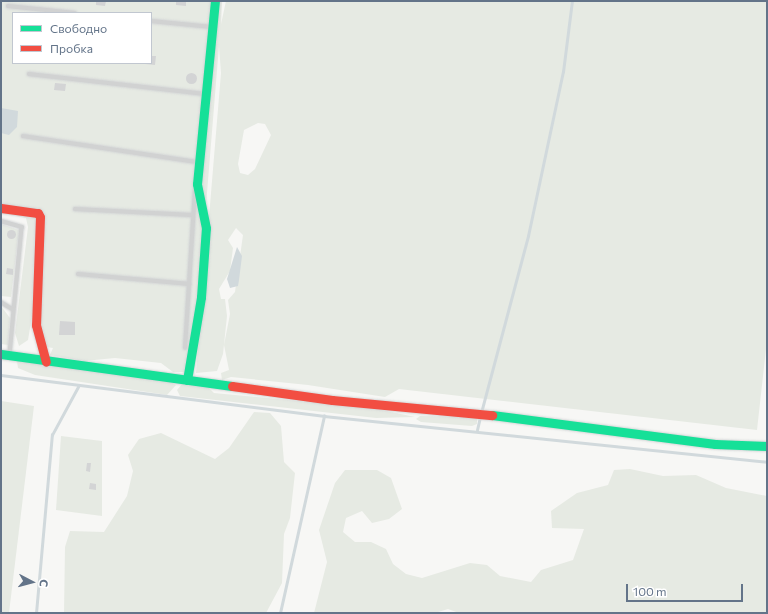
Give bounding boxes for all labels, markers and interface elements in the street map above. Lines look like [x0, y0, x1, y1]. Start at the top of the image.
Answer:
legend [12, 12, 152, 64]
text: Свободно [50, 21, 107, 35]
text: Пробка [50, 41, 93, 55]
north arrow [12, 562, 52, 602]
scale bar [628, 576, 745, 602]
text: С [38, 579, 51, 588]
text: 100 m [633, 584, 667, 598]

